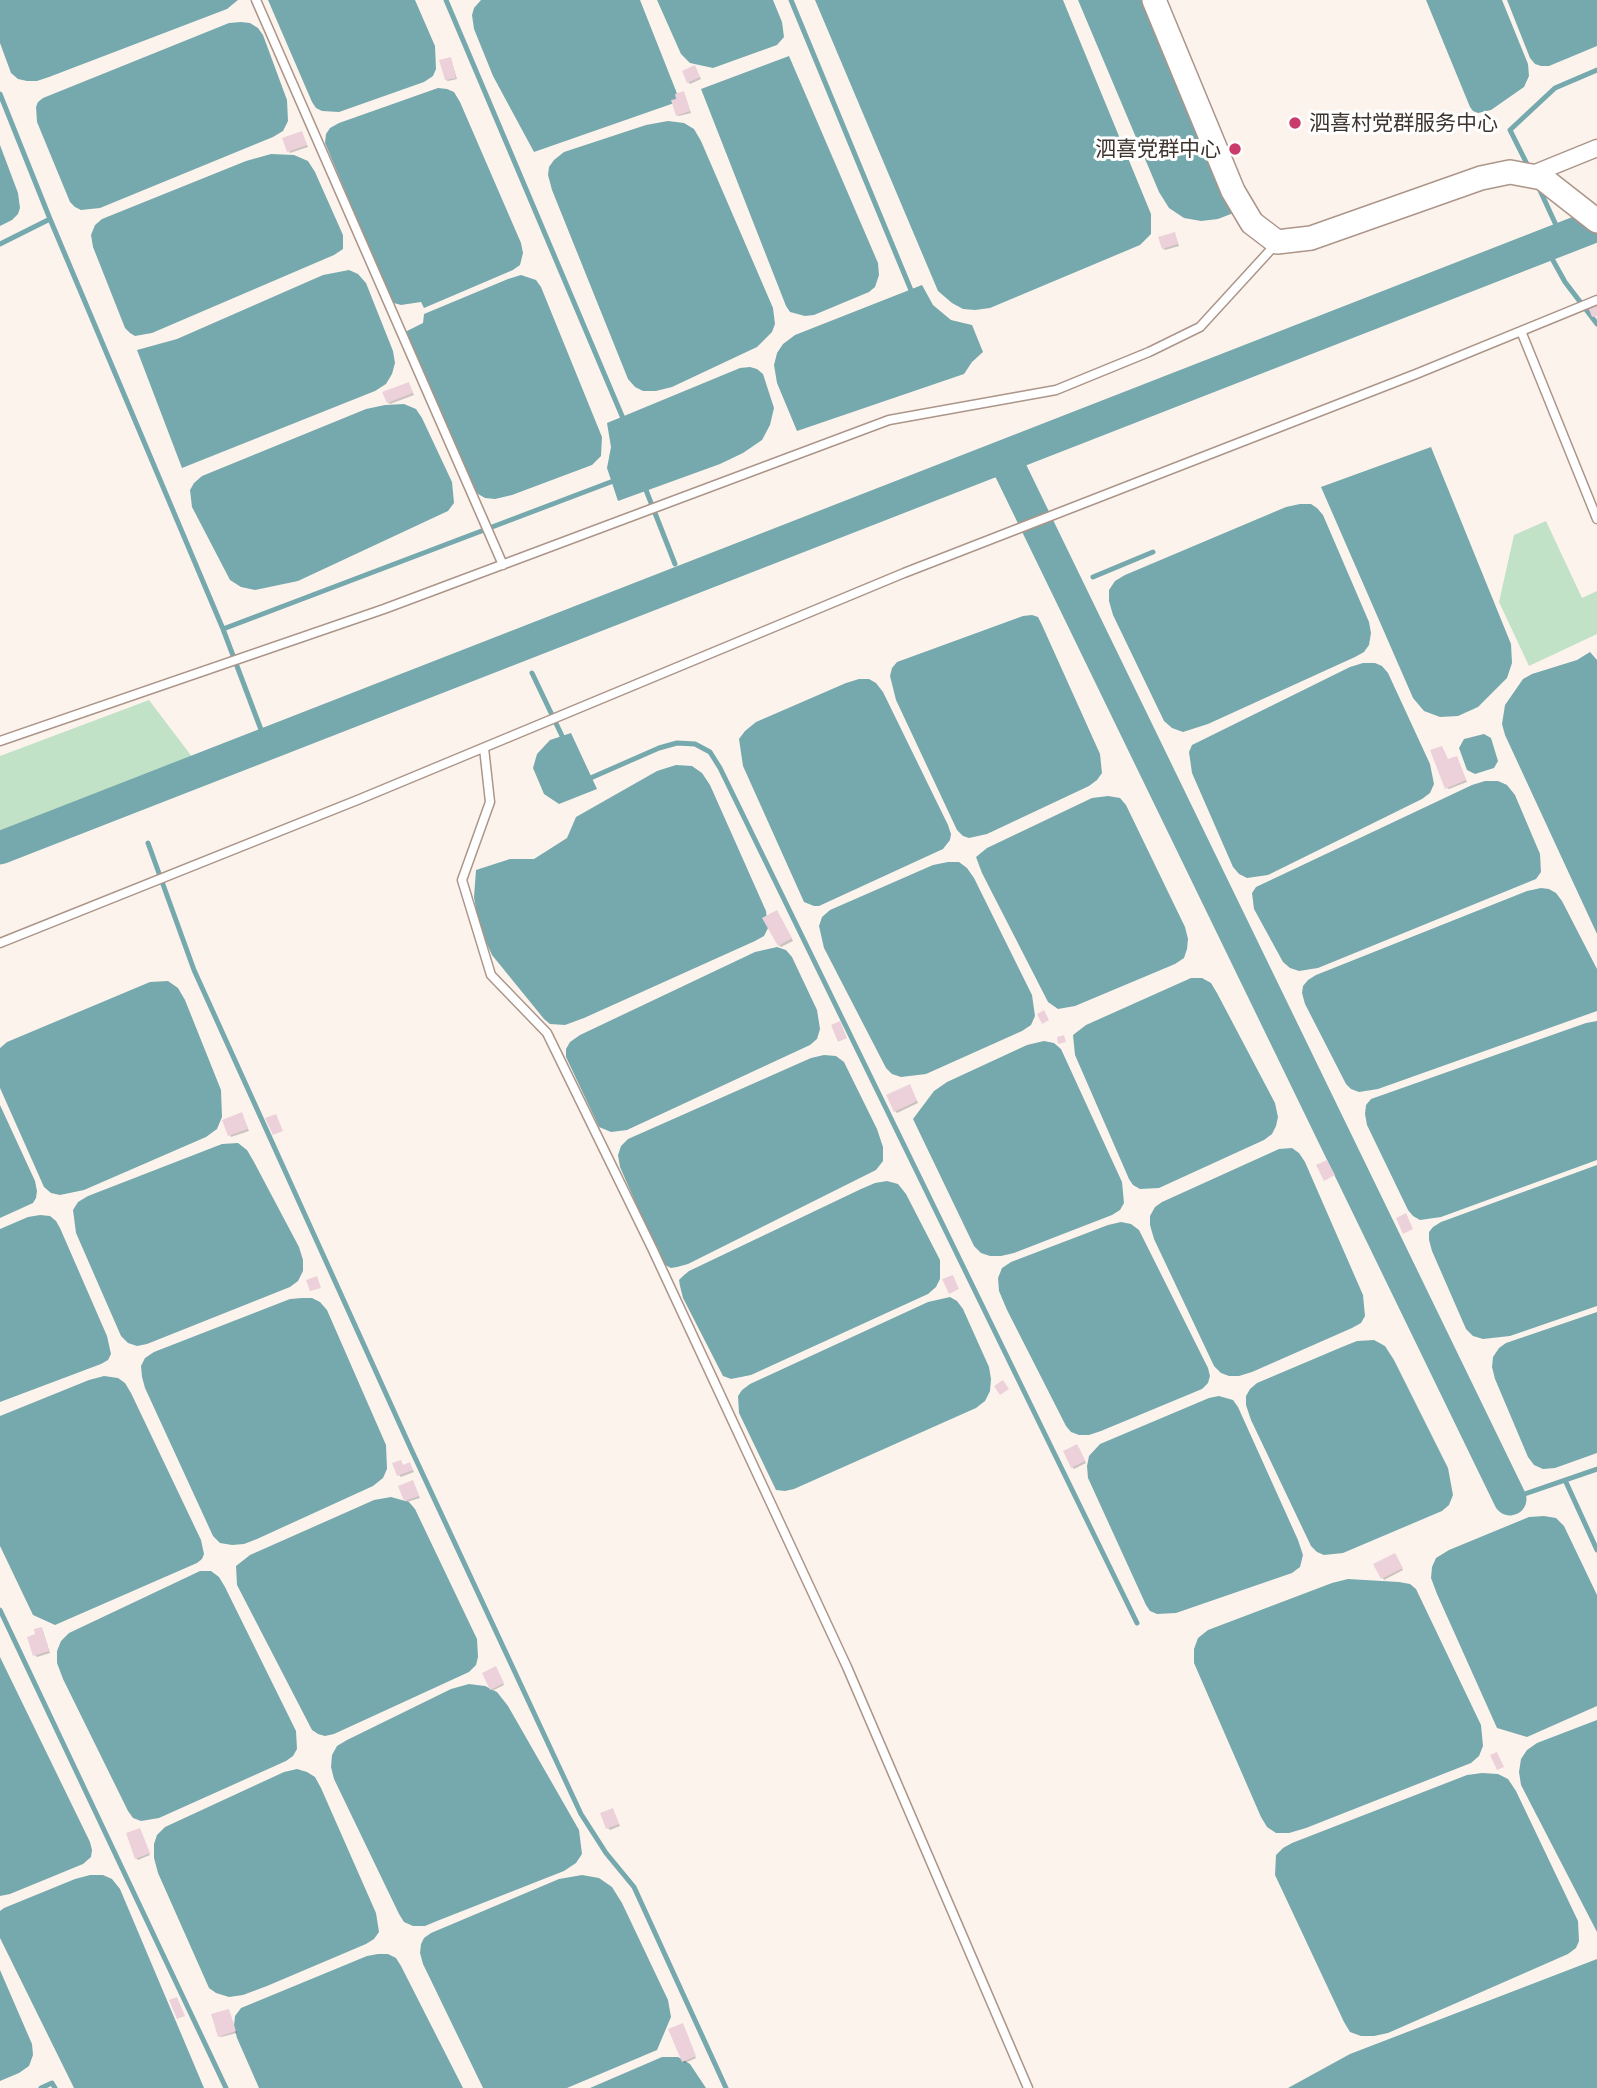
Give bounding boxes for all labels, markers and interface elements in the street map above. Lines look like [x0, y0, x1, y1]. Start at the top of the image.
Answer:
place label: 泗喜村党群服务中心 [1309, 110, 1498, 136]
marker: 泗喜村党群服务中心 [1287, 115, 1303, 131]
place label: 泗喜党群中心 [1095, 136, 1221, 162]
marker: 泗喜党群中心 [1227, 141, 1243, 157]

